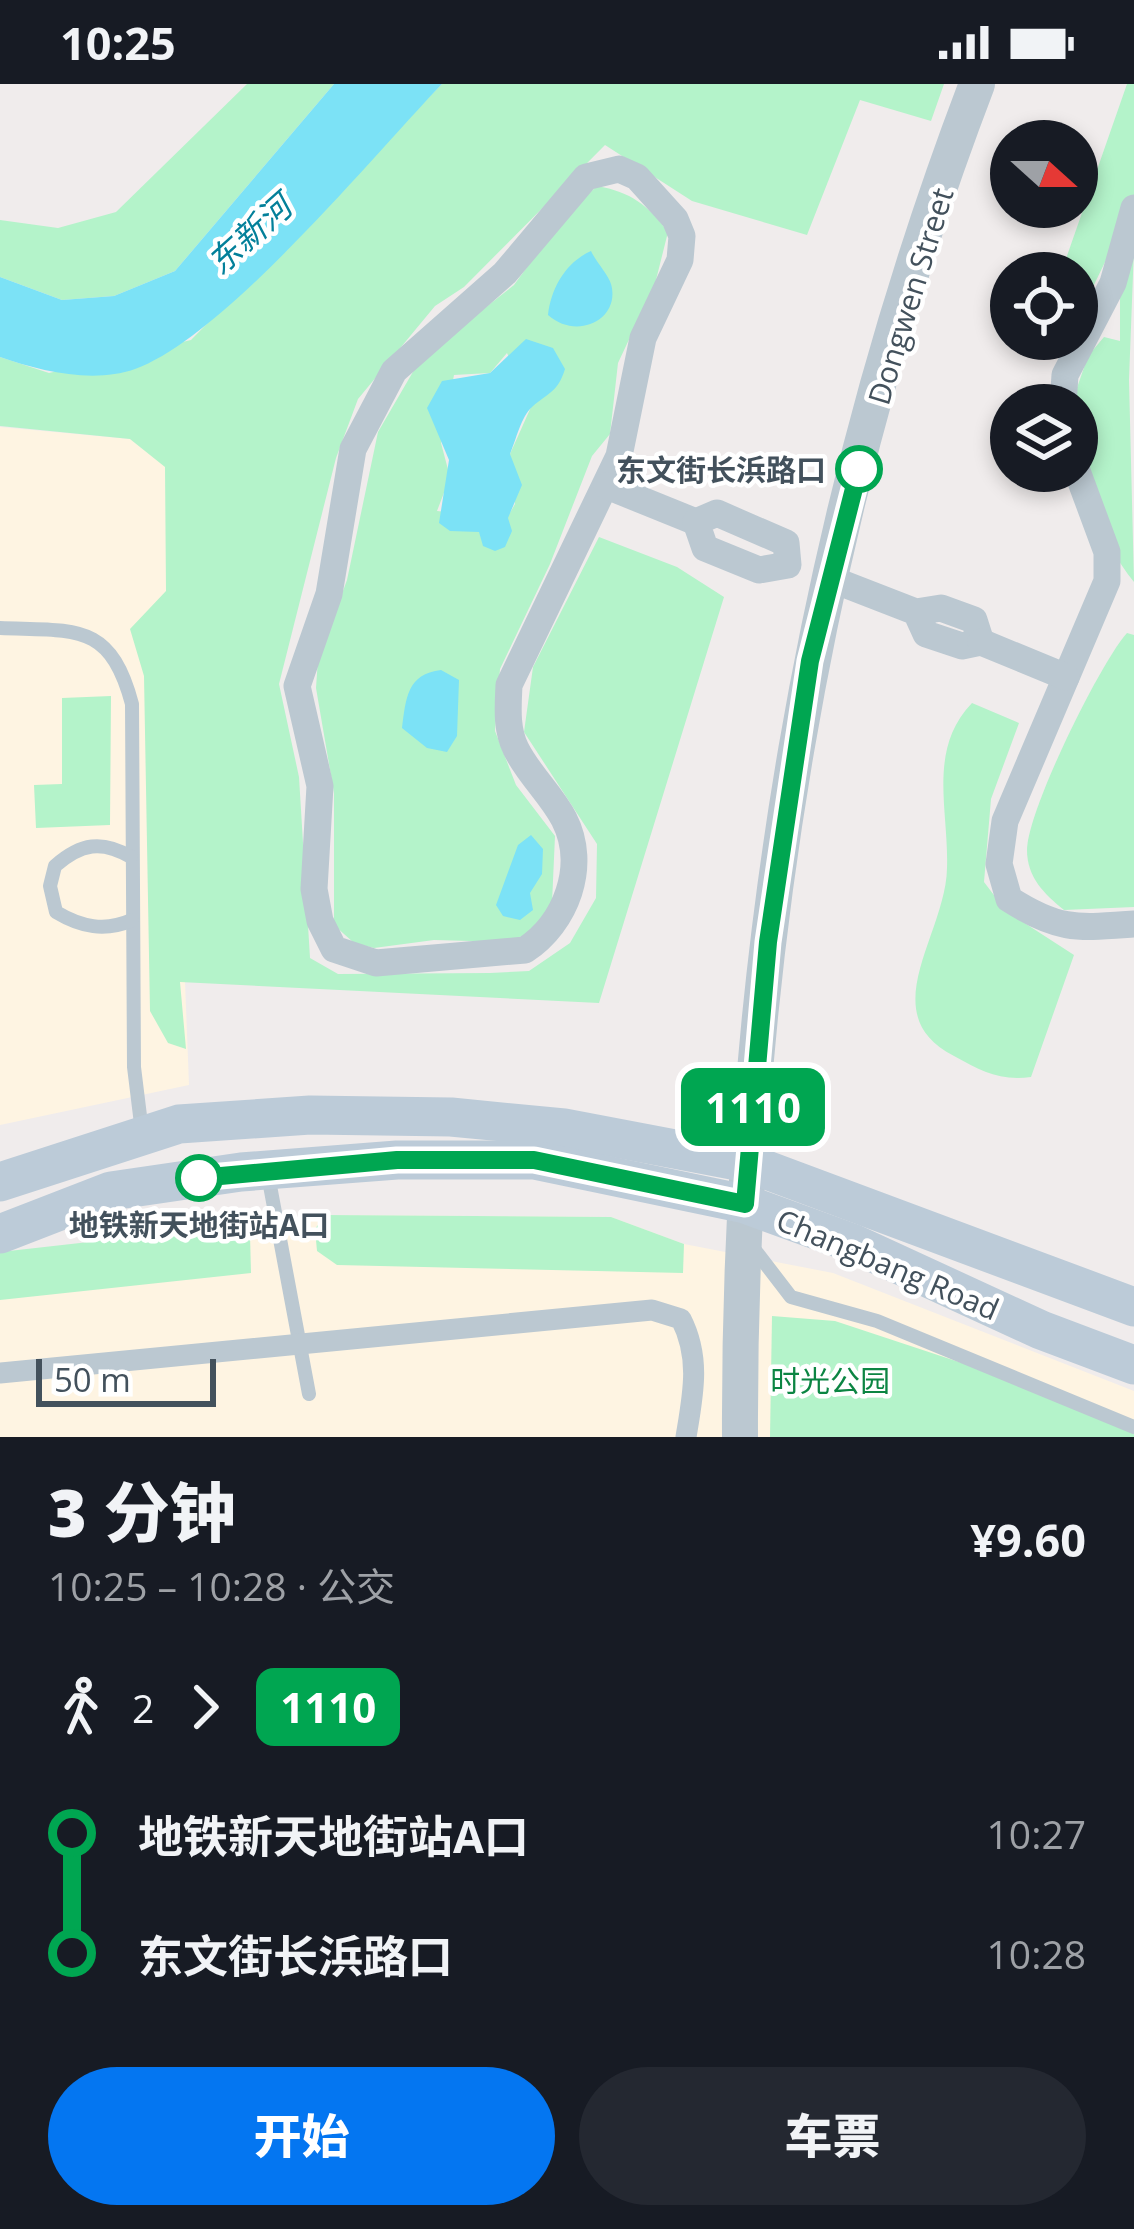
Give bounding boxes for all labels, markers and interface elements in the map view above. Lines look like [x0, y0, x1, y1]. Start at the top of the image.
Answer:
text: 10:25 [60, 12, 176, 73]
north arrow [990, 120, 1098, 228]
map controls [990, 120, 1098, 492]
water label: 东新河 [197, 180, 305, 284]
street label: Dongwen Street [858, 183, 962, 409]
button: locate [990, 252, 1098, 360]
button: layers [990, 384, 1098, 492]
marker: 东文街长浜路口 [837, 447, 881, 491]
place label: 东文街长浜路口 [616, 449, 826, 490]
line badge: 1110 [669, 1068, 837, 1146]
text: 1110 [705, 1078, 801, 1135]
marker: 地铁新天地街站A口 [177, 1156, 221, 1200]
street label: Changbang Road [771, 1199, 1005, 1329]
place label: 地铁新天地街站A口 [69, 1204, 329, 1245]
scale bar [36, 1353, 216, 1406]
text: 50 m [54, 1357, 131, 1402]
park label: 时光公园 [770, 1360, 890, 1401]
text: 3 分钟 [48, 1466, 236, 1556]
text: ¥9.60 [970, 1509, 1086, 1570]
text: 10:25 – 10:28 · 公交 [48, 1559, 395, 1612]
icon: walk [48, 1674, 114, 1740]
icon: forward [172, 1674, 238, 1740]
text: 1110 [280, 1678, 376, 1735]
text: 2 [132, 1681, 154, 1734]
text: 地铁新天地街站A口 [138, 1805, 529, 1866]
text: 10:27 [987, 1807, 1086, 1860]
text: 东文街长浜路口 [138, 1925, 453, 1986]
text: 10:28 [987, 1927, 1086, 1980]
button: 开始 [48, 2067, 555, 2205]
button: 车票 [579, 2067, 1086, 2205]

